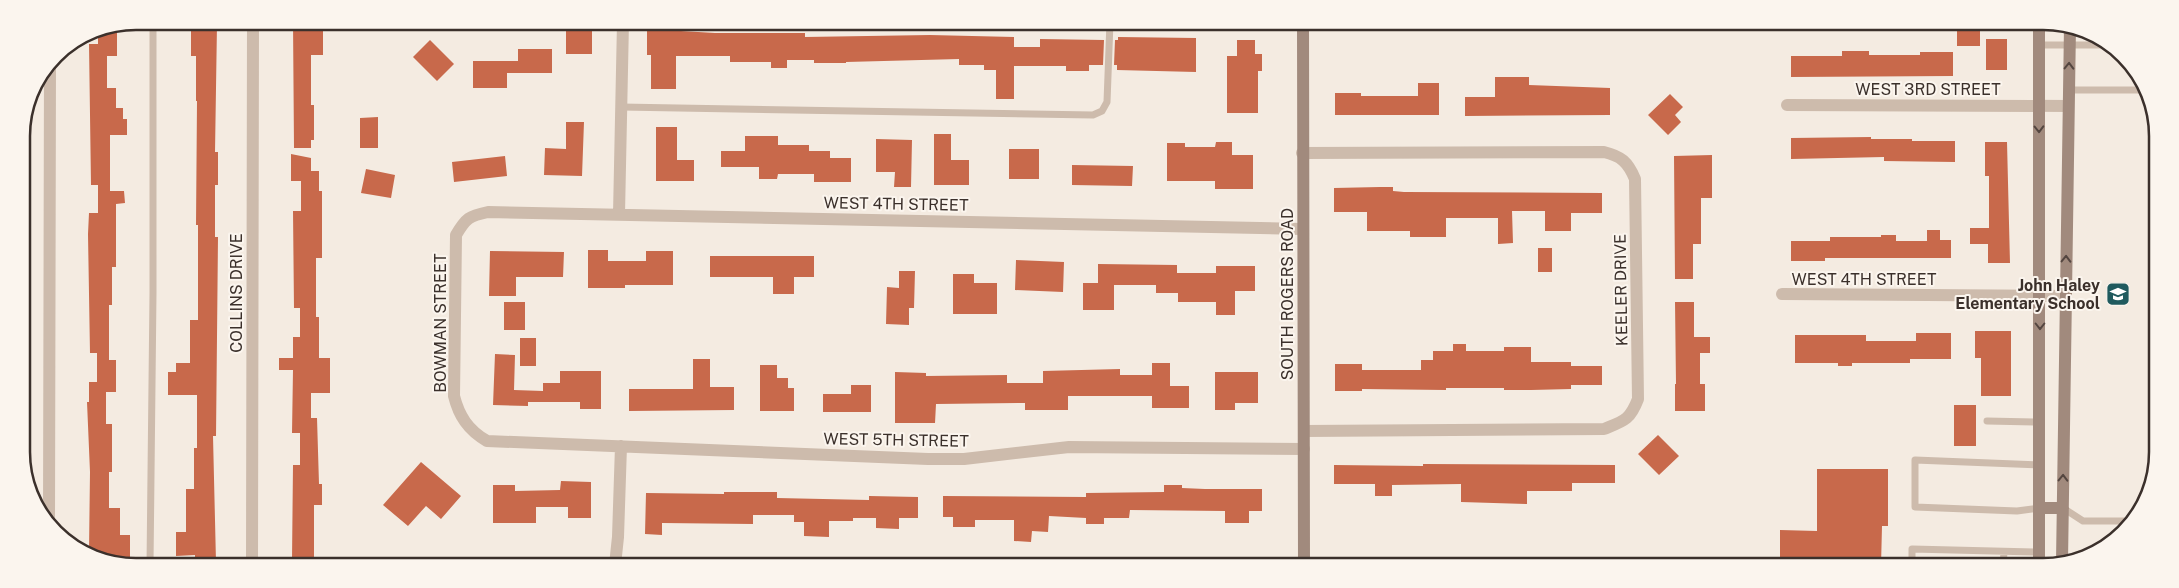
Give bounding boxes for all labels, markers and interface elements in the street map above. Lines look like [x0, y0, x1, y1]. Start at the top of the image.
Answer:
one-way arrow [2064, 62, 2074, 70]
street label: WEST 3RD STREET [1855, 80, 2001, 99]
one-way arrow [2034, 126, 2044, 133]
street label: WEST 4TH STREET [823, 193, 969, 215]
street label: SOUTH ROGERS ROAD [1278, 208, 1297, 380]
street label: COLLINS DRIVE [227, 233, 246, 353]
street label: KEELER DRIVE [1611, 234, 1631, 346]
street label: BOWMAN STREET [431, 253, 450, 393]
one-way arrow [2061, 254, 2071, 262]
street label: WEST 4TH STREET [1791, 270, 1937, 289]
place label: John Haley Elementary School [1955, 276, 2100, 313]
school or university icon: John Haley Elementary School [2105, 281, 2131, 307]
one-way arrow [2035, 323, 2045, 331]
street label: WEST 5TH STREET [823, 429, 969, 451]
one-way arrow [2058, 474, 2068, 482]

